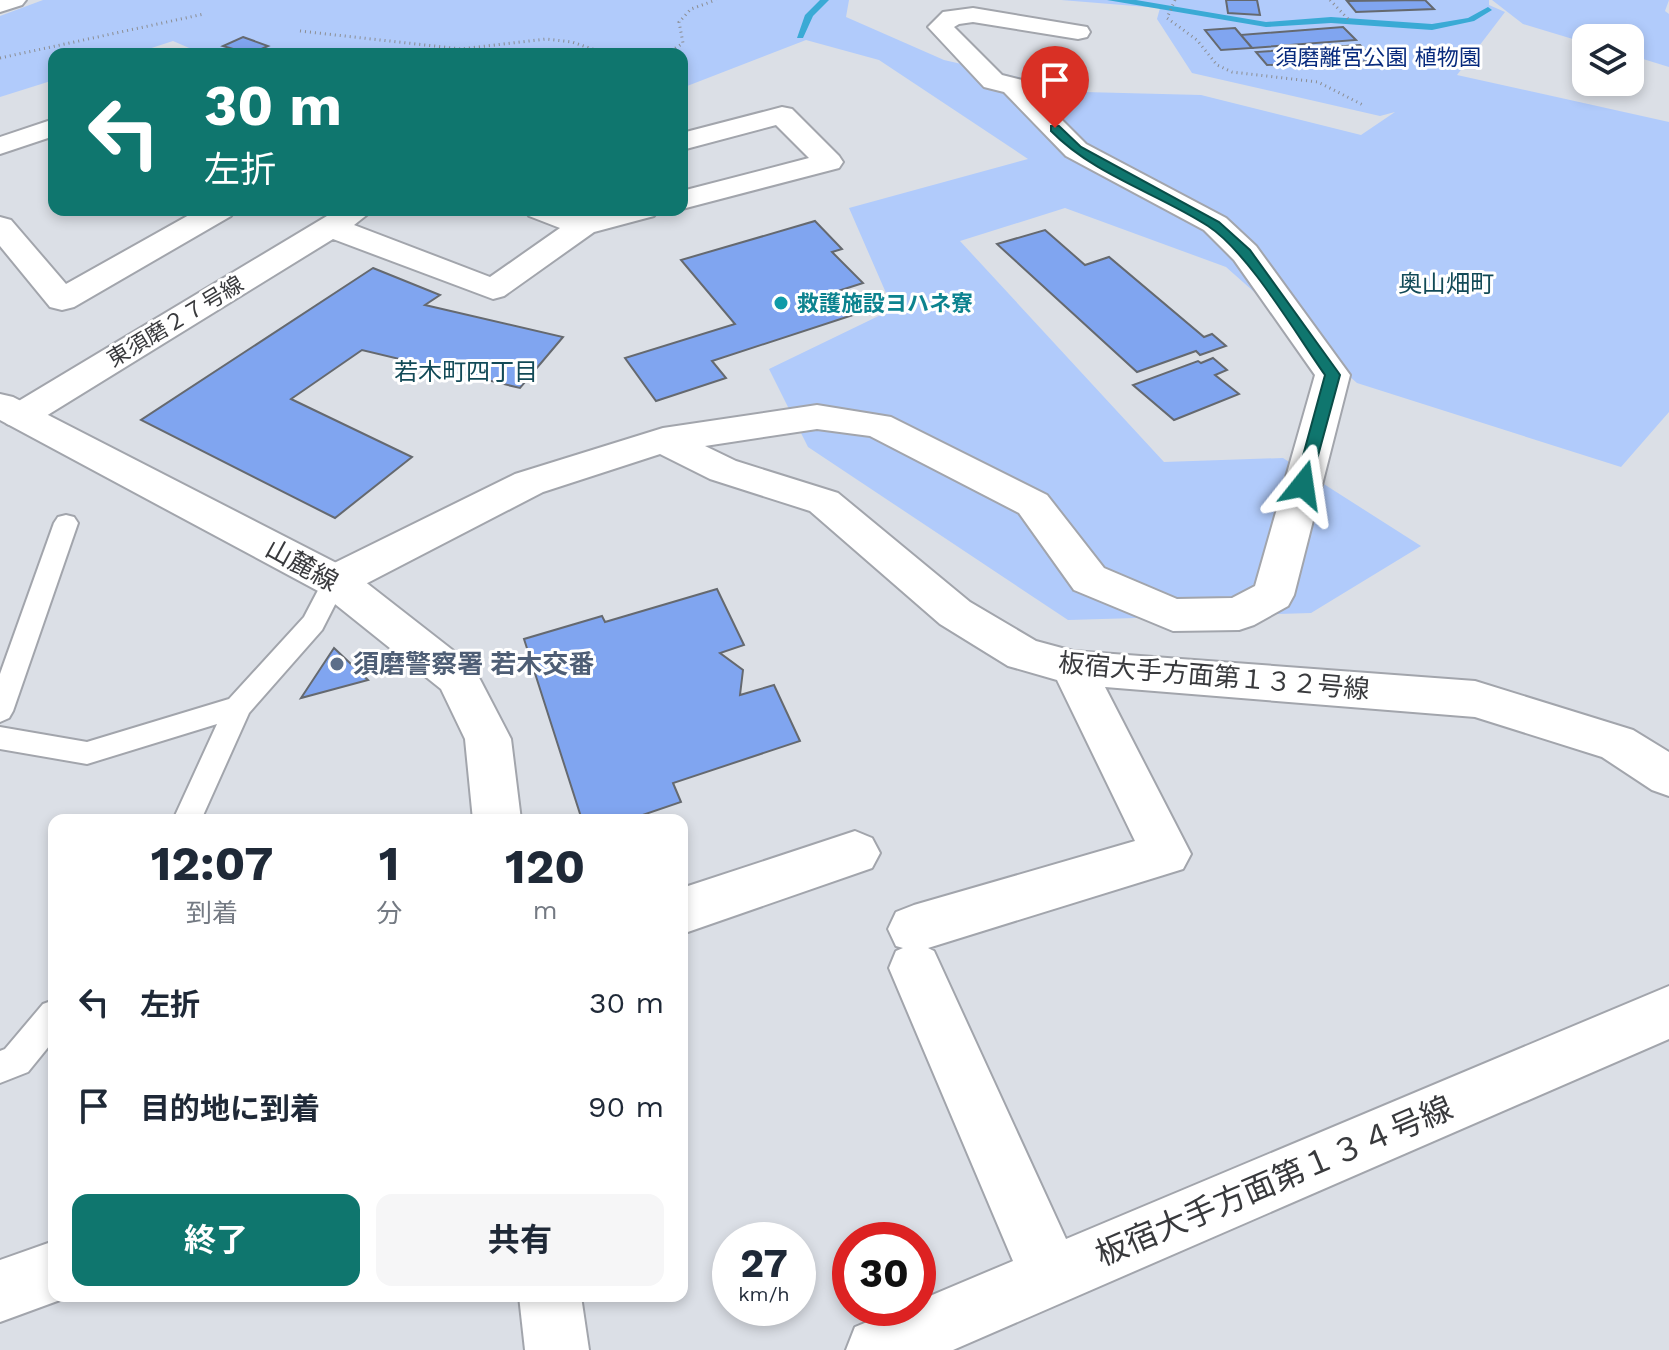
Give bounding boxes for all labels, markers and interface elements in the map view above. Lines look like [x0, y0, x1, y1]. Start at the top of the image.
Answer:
map controls [1572, 24, 1644, 96]
button: layers [1572, 24, 1644, 96]
park label: 須磨離宮公園 植物園 [1275, 45, 1481, 70]
pin [1021, 46, 1089, 128]
icon: arrive [1033, 58, 1077, 102]
text: 30 m [204, 73, 342, 139]
icon: left [72, 80, 176, 184]
text: 左折 [204, 149, 276, 191]
district label: 奥山畑町 [1398, 270, 1494, 298]
street label: 東須磨２７号線 [103, 271, 248, 372]
place label: 救護施設ヨハネ寮 [797, 291, 973, 316]
marker: 救護施設ヨハネ寮 [772, 294, 790, 312]
district label: 若木町四丁目 [394, 358, 538, 386]
position arrow [1261, 443, 1345, 527]
street label: 山麓線 [261, 533, 343, 597]
street label: 板宿大手方面第１３２号線 [1057, 647, 1371, 705]
place label: 須磨警察署 若木交番 [353, 649, 594, 679]
marker: 須磨警察署 若木交番 [328, 655, 346, 673]
text: 12:07 [151, 835, 273, 892]
text: 1 [379, 835, 400, 892]
text: 120 [505, 838, 585, 895]
text: m [533, 895, 558, 925]
text: 到着 [186, 898, 238, 928]
text: 分 [376, 898, 402, 928]
icon: left [72, 980, 116, 1024]
text: 30 m [589, 985, 664, 1020]
text: 左折 [140, 987, 200, 1022]
icon: arrive [72, 1084, 116, 1128]
street label: 板宿大手方面第１３４号線 [1090, 1088, 1458, 1274]
text: 90 m [588, 1089, 664, 1124]
text: 目的地に到着 [140, 1091, 320, 1126]
button: 終了 [72, 1194, 360, 1286]
button: 共有 [376, 1194, 664, 1286]
speed limit sign: 30 [832, 1222, 936, 1326]
text: 27 [740, 1240, 788, 1287]
text: km/h [738, 1282, 790, 1306]

